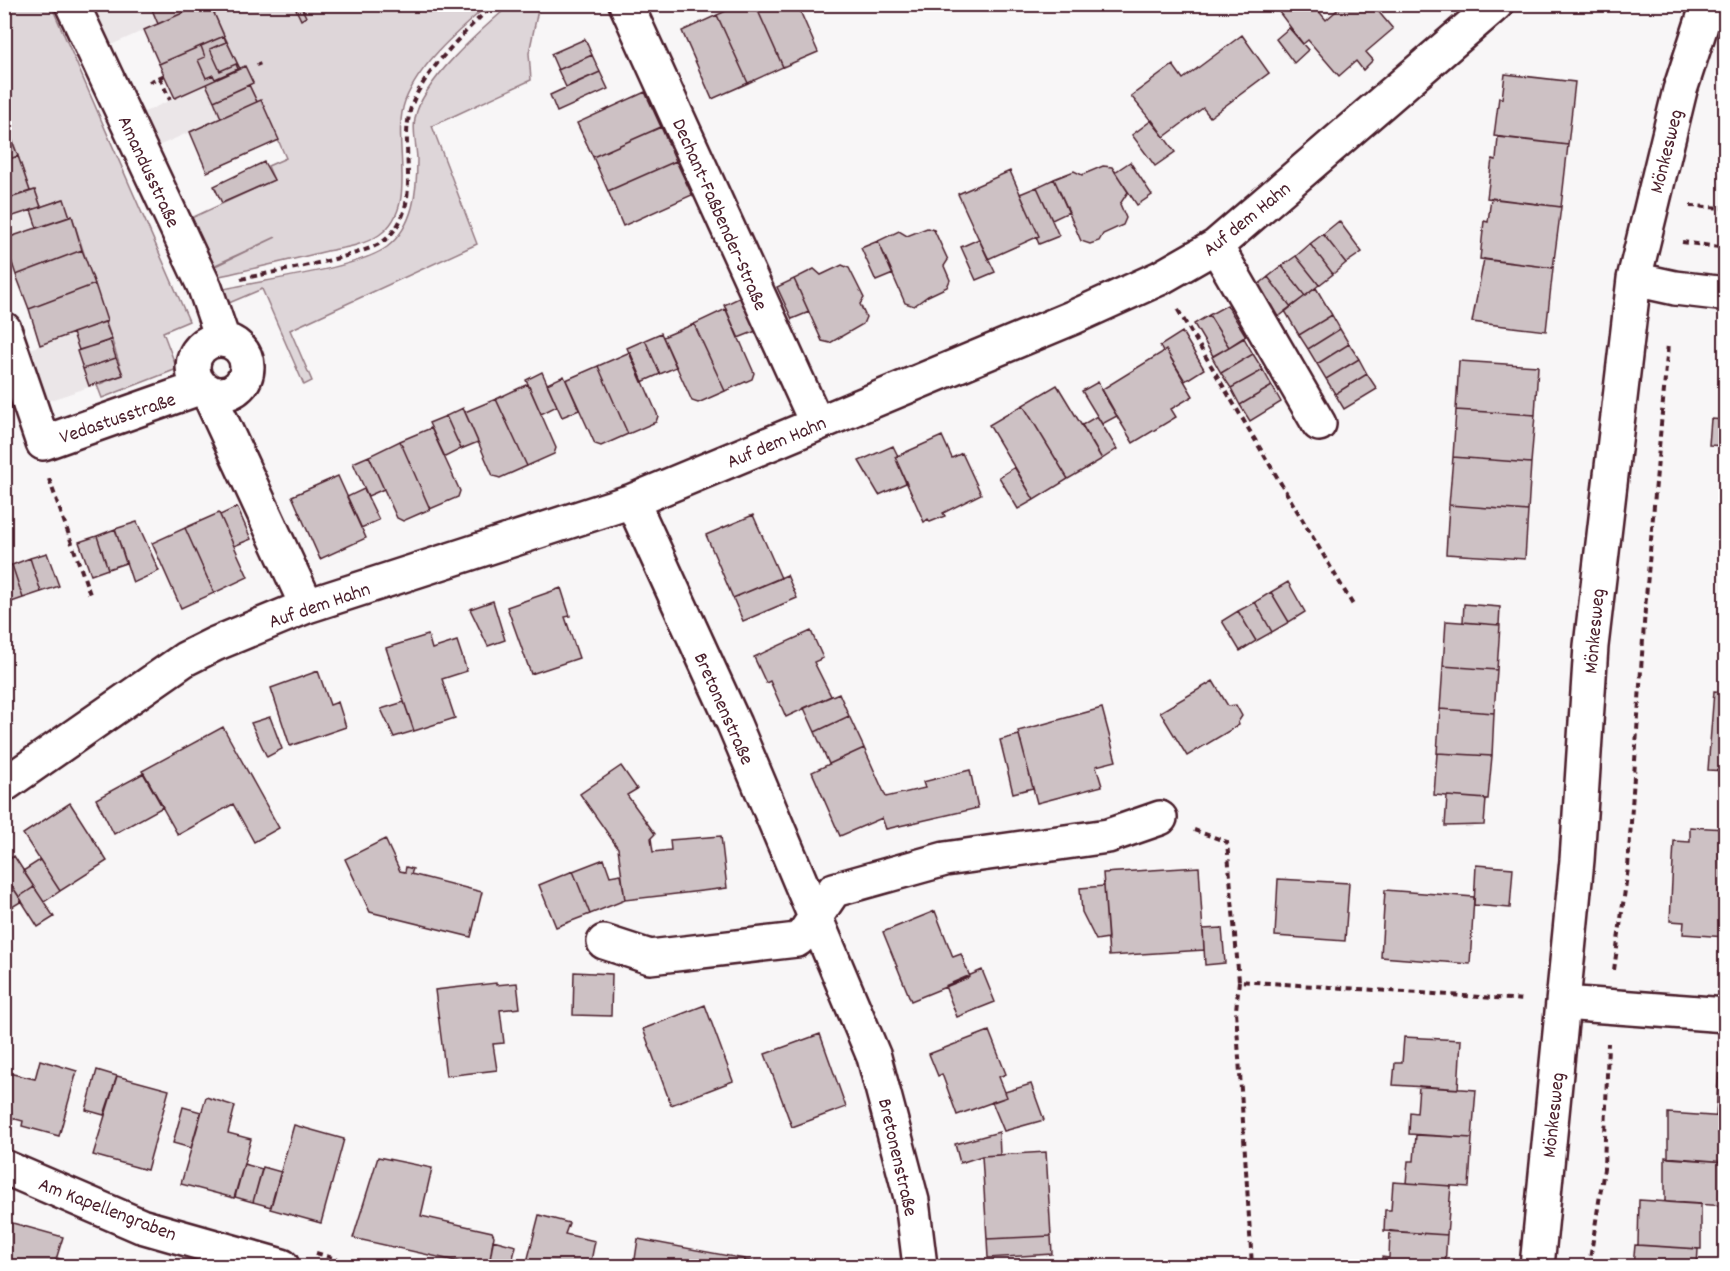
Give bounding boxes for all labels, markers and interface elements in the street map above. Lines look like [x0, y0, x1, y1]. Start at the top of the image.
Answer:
street label: Mönkesweg [1644, 107, 1692, 197]
street label: Amandusstraße [109, 112, 186, 233]
street label: Dechant-Faßbender-Straße [663, 115, 773, 316]
street label: Auf dem Hahn [1198, 176, 1298, 264]
street label: Vedastusstraße [56, 387, 180, 453]
street label: Auf dem Hahn [723, 410, 831, 477]
street label: Auf dem Hahn [265, 576, 374, 637]
street label: Mönkesweg [1578, 587, 1614, 675]
street label: Bretonenstraße [685, 649, 760, 770]
street label: Mönkesweg [1537, 1071, 1573, 1159]
street label: Bretonenstraße [869, 1096, 923, 1220]
street label: Am Kapellengraben [34, 1172, 180, 1250]

